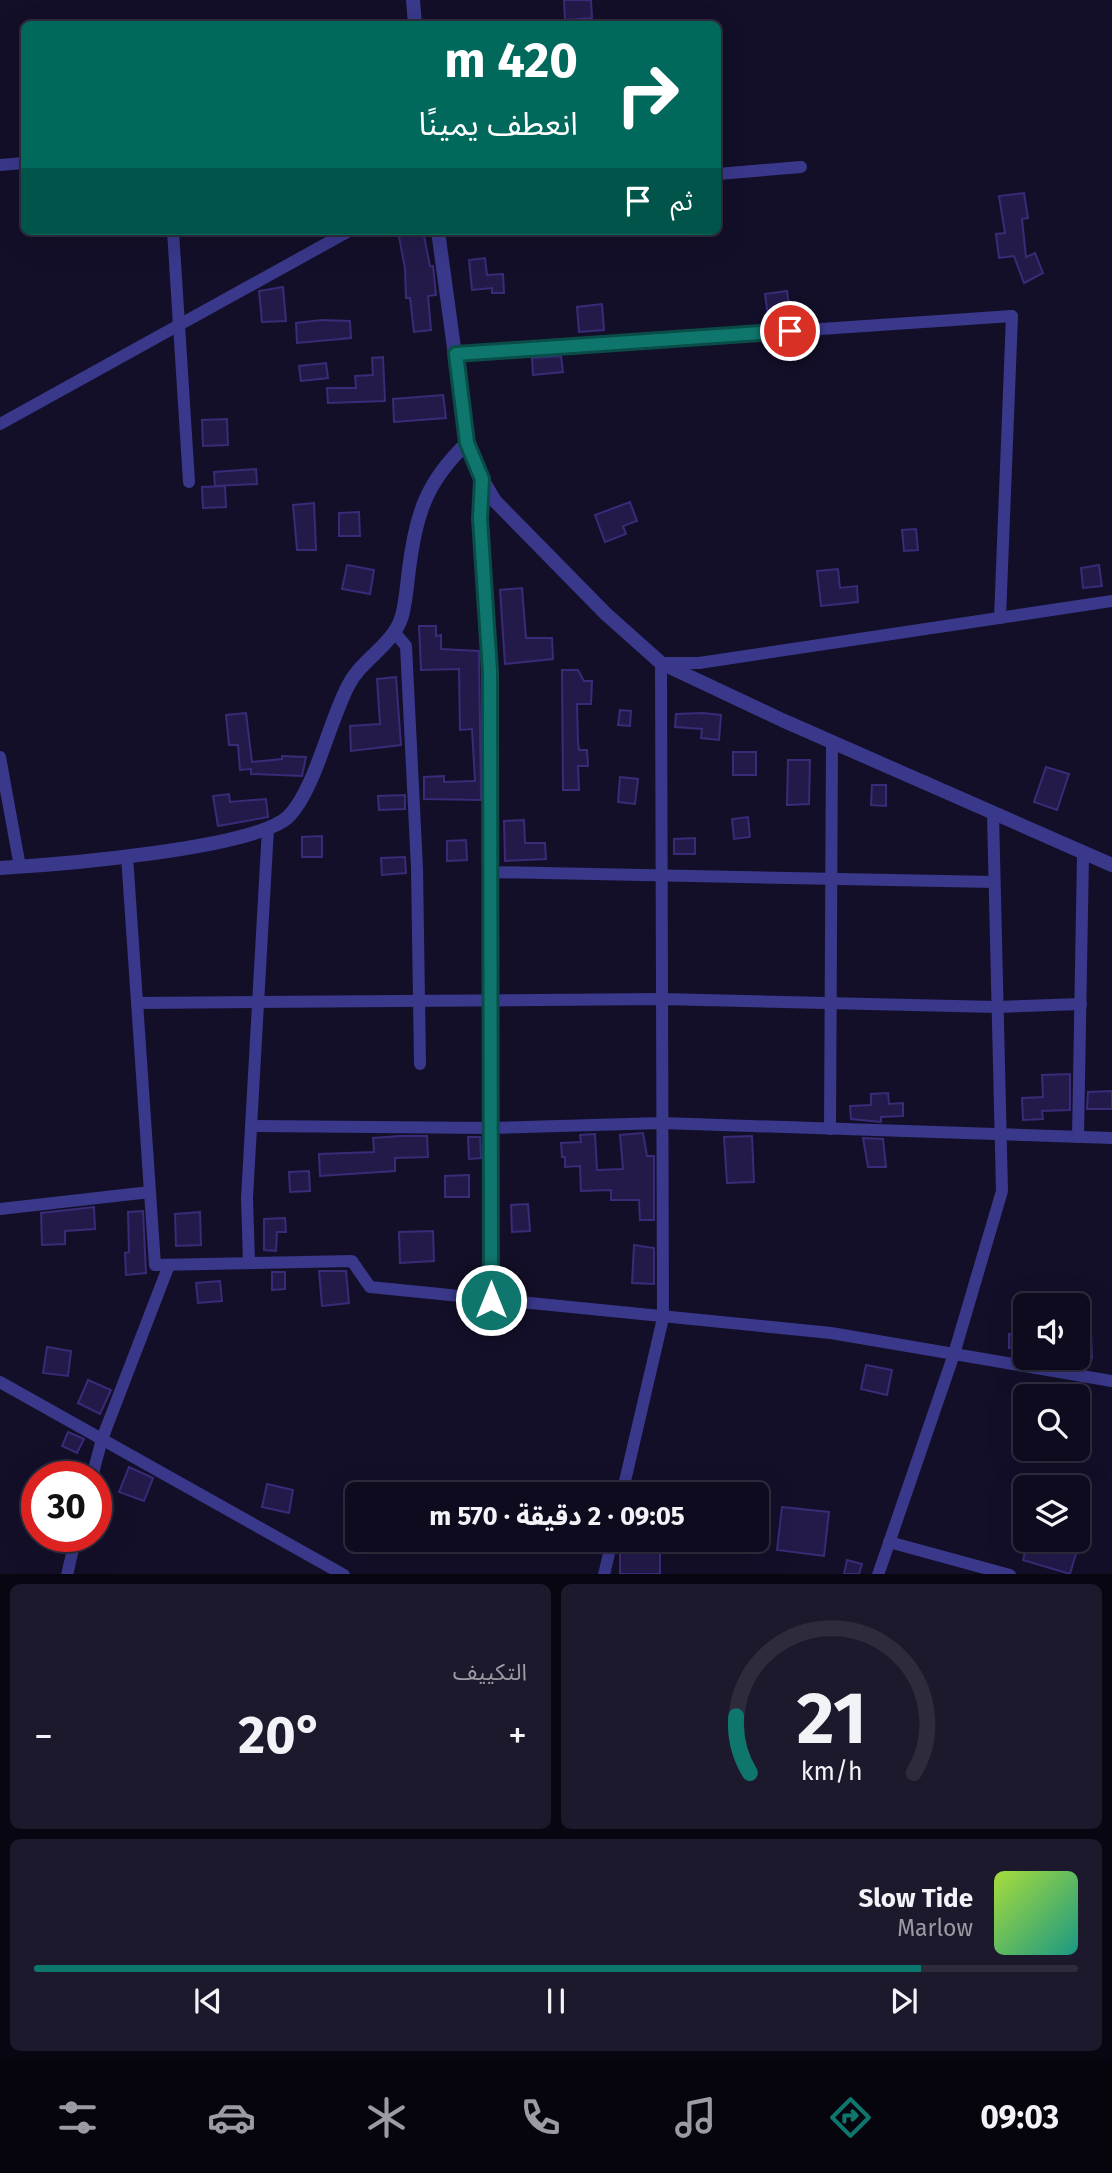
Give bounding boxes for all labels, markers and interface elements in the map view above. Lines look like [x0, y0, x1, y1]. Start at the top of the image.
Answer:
text: 420 m [444, 31, 578, 90]
icon: right [602, 49, 693, 140]
text: انعطف يمينًا [418, 105, 578, 143]
icon: arrive [619, 182, 657, 220]
text: ثم [671, 186, 693, 217]
pin [760, 301, 820, 361]
icon: arrive [771, 312, 809, 350]
position arrow [454, 1263, 528, 1337]
map controls [1013, 1293, 1090, 1552]
button: sound [1013, 1293, 1090, 1370]
button: search [1013, 1384, 1090, 1461]
speed limit sign: 30 [21, 1461, 112, 1552]
button: layers [1013, 1475, 1090, 1552]
text: 09:05 · 2 دقيقة · 570 m [429, 1501, 685, 1532]
text: التكييف [453, 1658, 527, 1686]
text: 21 [797, 1675, 866, 1762]
text: 20° [238, 1704, 323, 1767]
text: − [34, 1713, 53, 1759]
text: + [508, 1713, 527, 1759]
text: km/h [801, 1756, 862, 1786]
text: Slow Tide [858, 1883, 973, 1914]
text: Marlow [897, 1914, 973, 1942]
icon: previous [189, 1982, 227, 2020]
icon: pause [537, 1982, 575, 2020]
icon: next [885, 1982, 923, 2020]
icon: filters [53, 2093, 102, 2142]
icon: car [207, 2093, 256, 2142]
icon: climate [362, 2093, 411, 2142]
icon: phone [516, 2093, 565, 2142]
icon: music [671, 2093, 720, 2142]
icon: directions [826, 2093, 875, 2142]
text: 09:03 [980, 2098, 1059, 2136]

